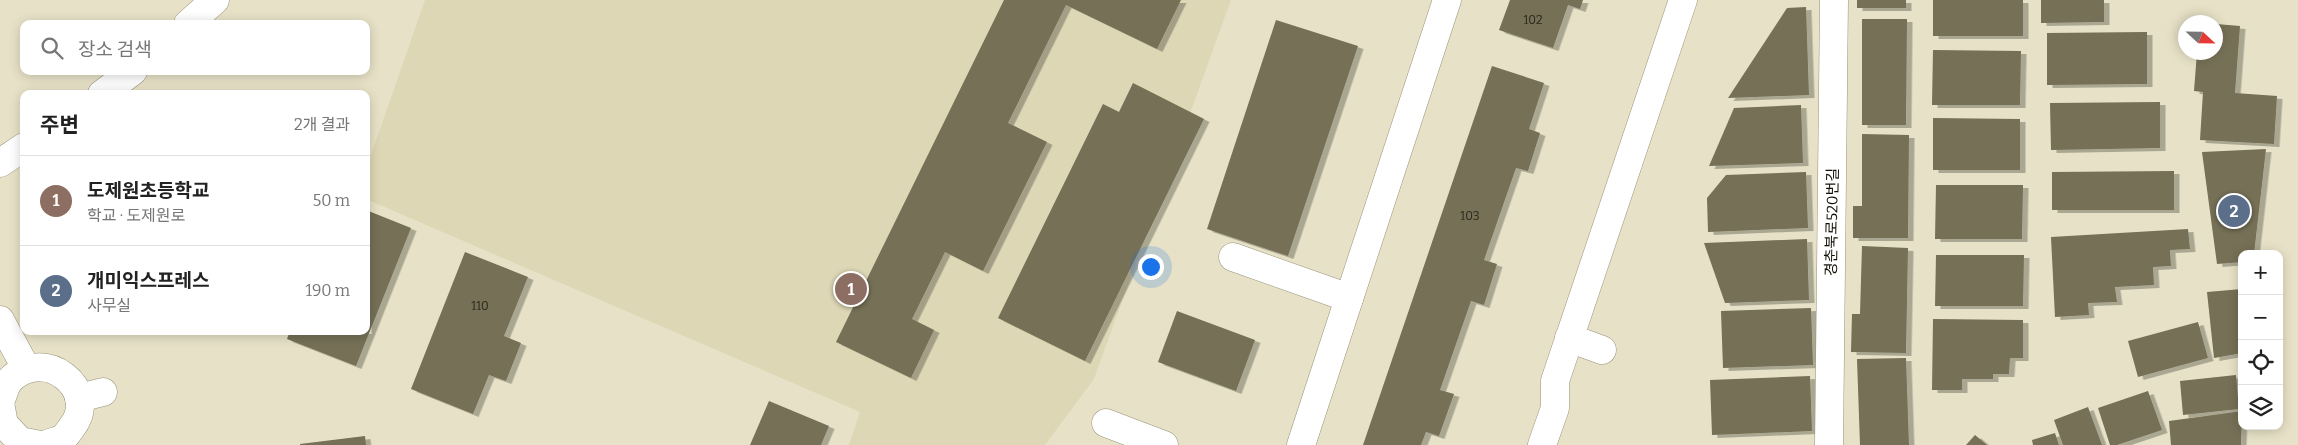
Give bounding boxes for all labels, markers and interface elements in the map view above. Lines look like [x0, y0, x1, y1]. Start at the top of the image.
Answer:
house number: 102 [1523, 13, 1543, 27]
north arrow [2178, 15, 2223, 60]
search box [20, 20, 370, 75]
icon: search [38, 34, 66, 62]
text: 장소 검색 [78, 38, 152, 61]
text: 주변 [40, 112, 79, 138]
text: 2개 결과 [294, 115, 350, 134]
street label: 경춘북로520번길 [1822, 168, 1842, 276]
text: 도제원초등학교 [87, 179, 209, 202]
text: 1 [53, 191, 59, 210]
text: 50 m [313, 191, 350, 210]
pin: 2 [2218, 192, 2250, 230]
text: 학교 · 도제원로 [87, 206, 185, 225]
house number: 103 [1460, 209, 1480, 223]
map controls [2238, 250, 2283, 430]
button: + [2238, 250, 2283, 295]
your location [1138, 254, 1164, 280]
text: 개미익스프레스 [87, 269, 209, 292]
pin: 1 [835, 270, 867, 308]
text: 2 [51, 281, 61, 300]
text: 190 m [305, 281, 350, 300]
button: − [2238, 295, 2283, 340]
text: 사무실 [87, 296, 131, 315]
house number: 110 [471, 299, 489, 313]
button: locate [2238, 340, 2283, 385]
button: layers [2238, 385, 2283, 430]

